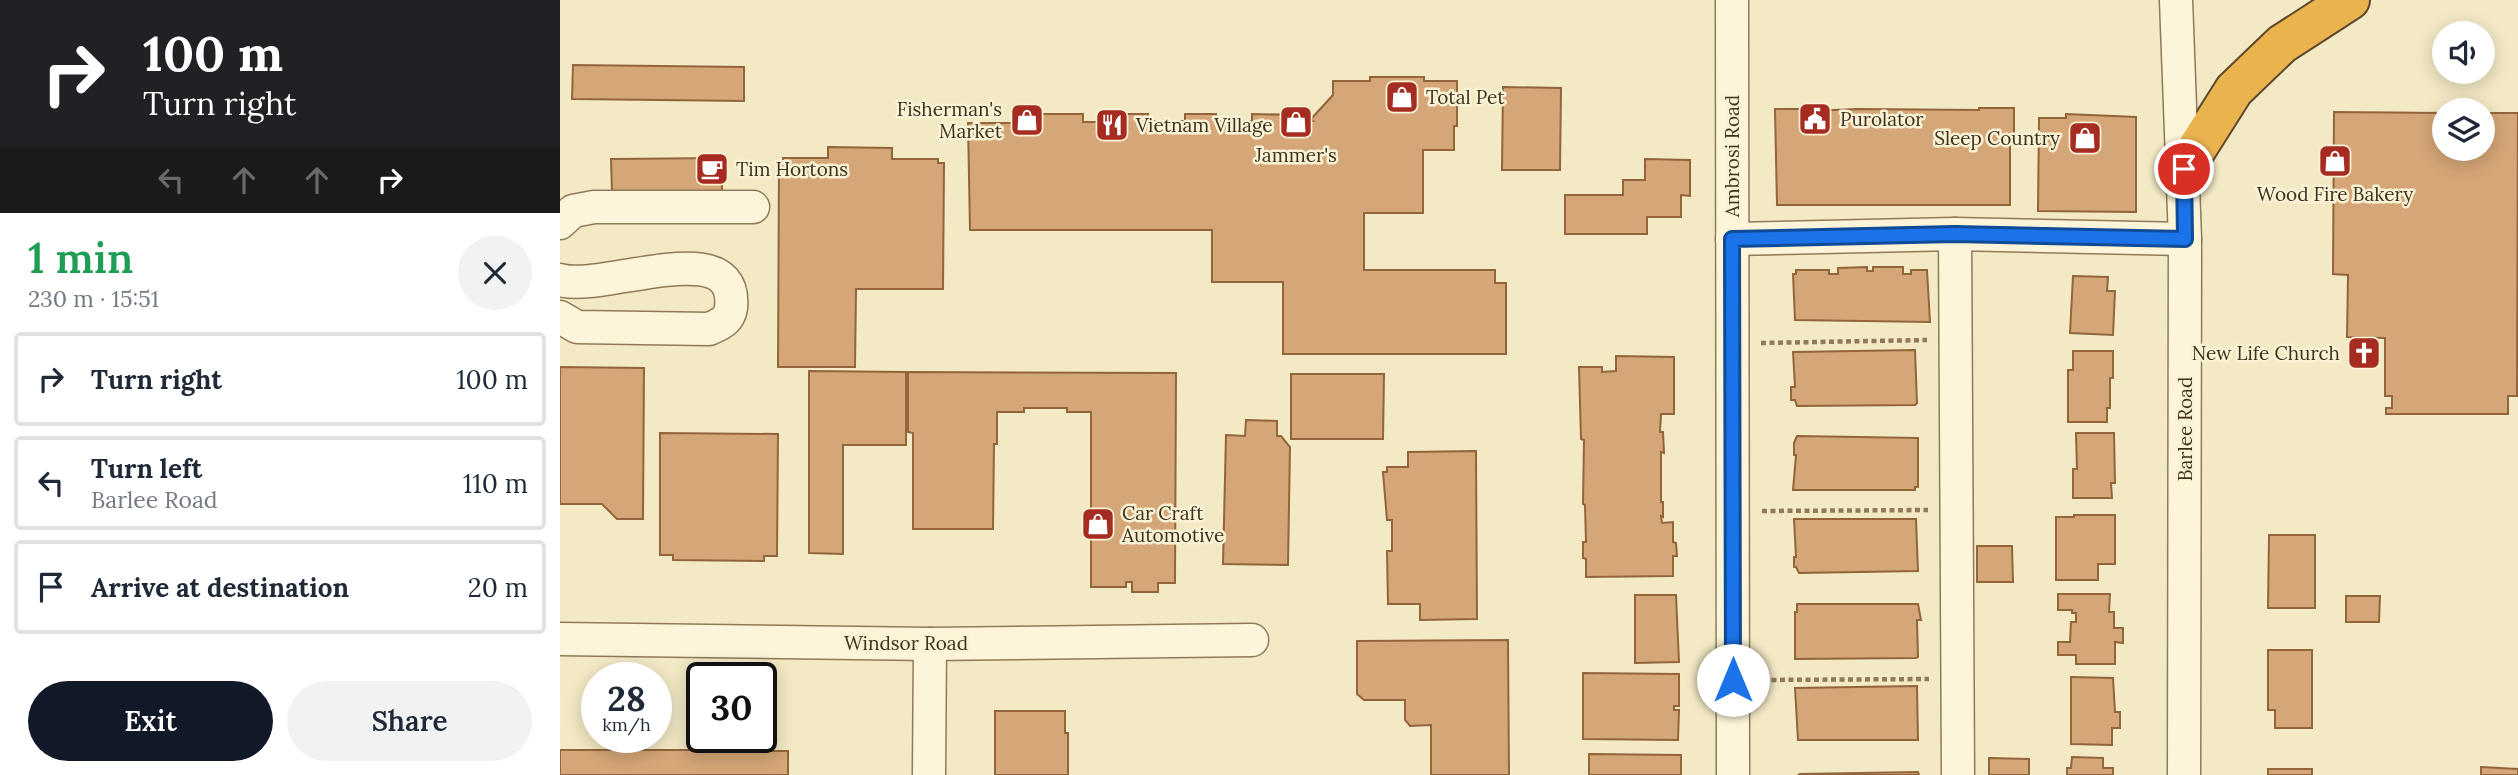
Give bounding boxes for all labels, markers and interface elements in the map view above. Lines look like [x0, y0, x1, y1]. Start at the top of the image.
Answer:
map controls [2432, 21, 2495, 161]
button: sound [2432, 21, 2495, 84]
text: 100 m [143, 22, 283, 84]
icon: right [28, 28, 119, 119]
shop icon: Total Pet [1383, 78, 1421, 116]
text: Turn right [143, 83, 296, 124]
place label: Total Pet [1426, 85, 1505, 109]
street label: Ambrosi Road [1720, 95, 1744, 218]
place label: Fisherman's Market [897, 97, 1003, 143]
button: layers [2432, 98, 2495, 161]
public building icon: Purolator [1796, 100, 1834, 138]
shop icon: Fisherman's Market [1008, 101, 1046, 139]
shop icon: Jammer's [1277, 103, 1315, 141]
restaurant icon: Vietnam Village [1093, 106, 1131, 144]
place label: Purolator [1840, 107, 1924, 131]
place label: Vietnam Village [1135, 113, 1273, 137]
shop icon: Sleep Country [2066, 119, 2104, 157]
place label: Sleep Country [1934, 126, 2060, 150]
pin [2154, 139, 2214, 199]
shop icon: Wood Fire Bakery [2316, 142, 2354, 180]
place label: Jammer's [1254, 143, 1337, 167]
cafe icon: Tim Hortons [693, 150, 731, 188]
icon: arrive [2165, 150, 2203, 188]
place label: Tim Hortons [736, 157, 848, 181]
icon: left [152, 161, 190, 199]
icon: ahead [225, 161, 263, 199]
icon: ahead [298, 161, 336, 199]
icon: right [371, 161, 409, 199]
place label: Wood Fire Bakery [2257, 182, 2413, 206]
text: 1 min [28, 231, 133, 285]
button: close [458, 236, 532, 310]
text: 230 m · 15:51 [28, 284, 159, 313]
church icon: New Life Church [2345, 334, 2383, 372]
place label: New Life Church [2192, 341, 2340, 365]
icon: right [32, 360, 70, 398]
text: Turn right [91, 363, 222, 396]
text: 100 m [456, 363, 528, 396]
street label: Barlee Road [2173, 377, 2197, 481]
text: Turn left [91, 452, 202, 485]
icon: left [32, 464, 70, 502]
text: 110 m [463, 467, 528, 500]
text: Barlee Road [91, 485, 218, 514]
place label: Car Craft Automotive [1121, 501, 1224, 547]
shop icon: Car Craft Automotive [1079, 505, 1117, 543]
icon: arrive [32, 568, 70, 606]
text: Arrive at destination [91, 571, 349, 604]
text: 20 m [468, 571, 528, 604]
street label: Windsor Road [844, 631, 968, 655]
position arrow [1696, 643, 1770, 717]
speed limit sign: 30 [686, 662, 777, 753]
text: 28 [607, 676, 646, 721]
button: Exit [28, 681, 273, 761]
button: Share [287, 681, 532, 761]
text: km/h [602, 713, 651, 736]

